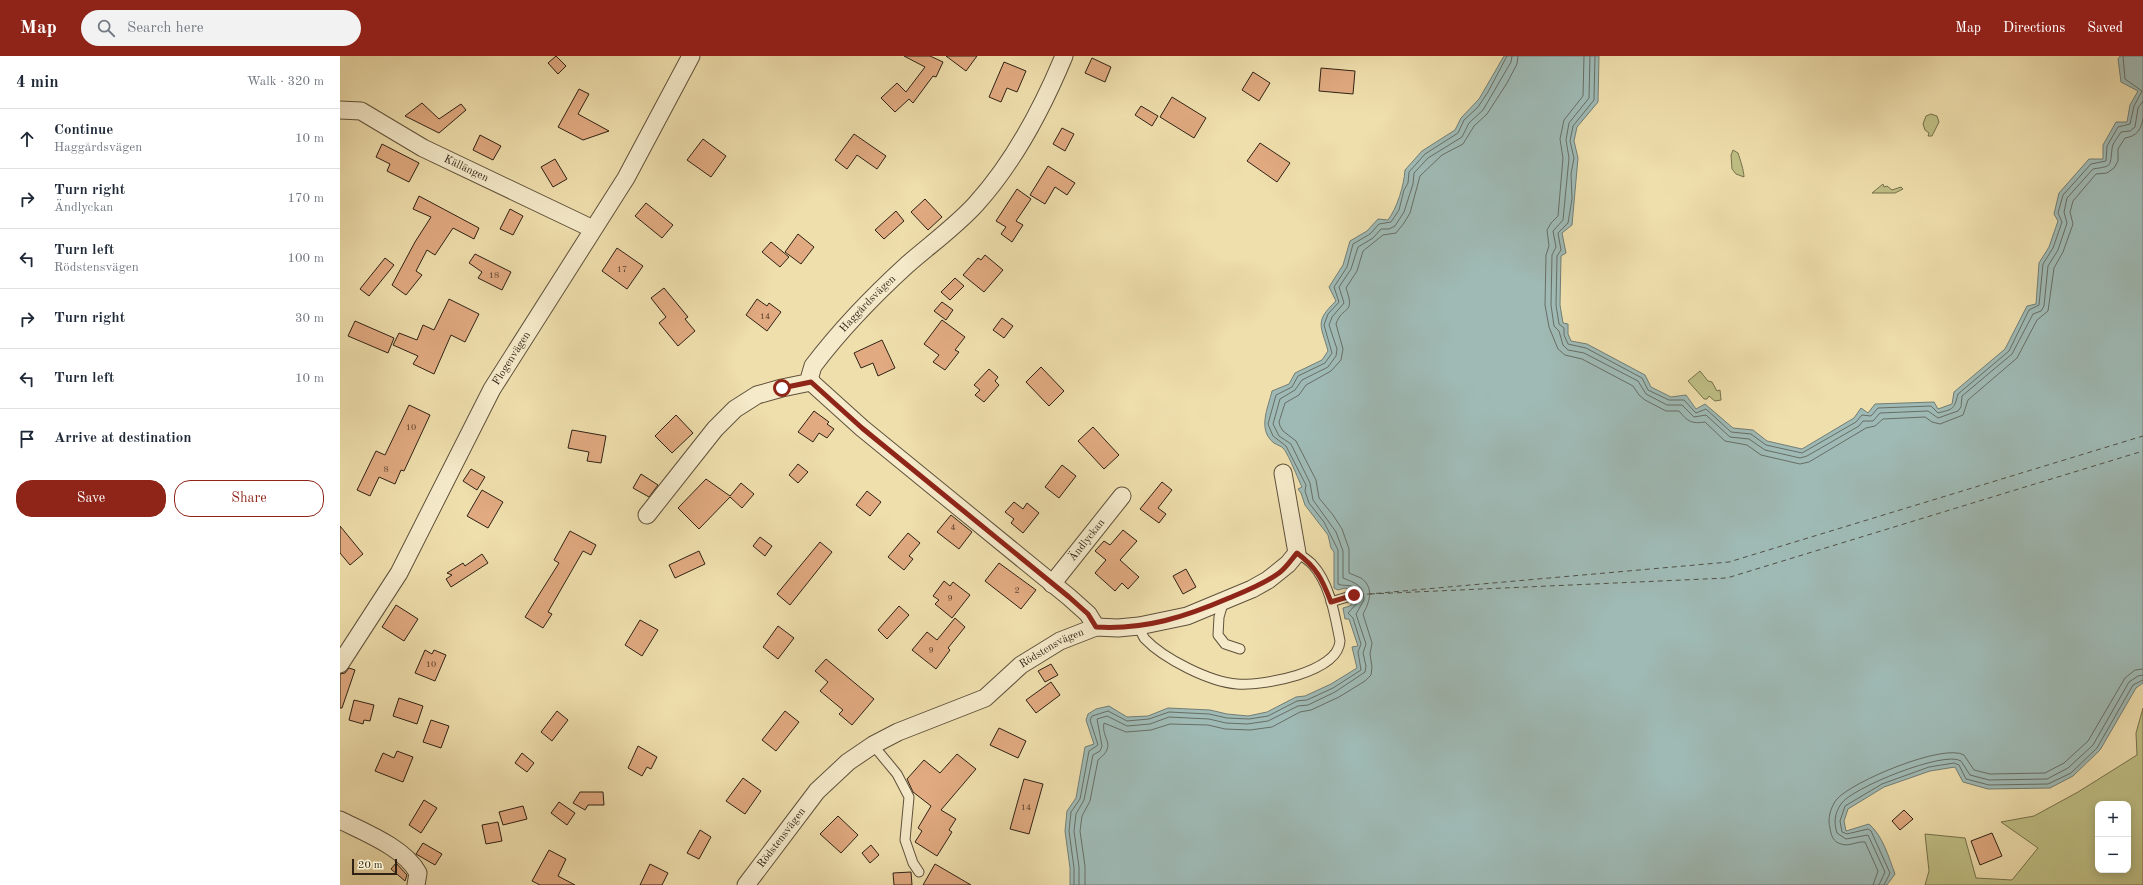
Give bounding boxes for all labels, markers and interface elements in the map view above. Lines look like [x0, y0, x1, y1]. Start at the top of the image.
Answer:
search box [81, 10, 361, 46]
icon: search [95, 17, 117, 39]
text: Map [20, 19, 57, 38]
text: Search here [127, 21, 204, 36]
text: Map [1955, 21, 1981, 35]
text: Directions [2003, 21, 2065, 35]
text: Saved [2087, 21, 2123, 35]
text: 4 min [16, 74, 59, 91]
text: Walk · 320 m [247, 75, 324, 88]
text: Continue [54, 123, 113, 138]
icon: ahead [16, 128, 38, 150]
text: 10 m [295, 132, 324, 145]
text: Haggårdsvägen [54, 141, 142, 154]
street label: Källängen [442, 153, 490, 184]
text: Turn right [54, 183, 125, 198]
icon: right [16, 188, 38, 210]
text: 170 m [287, 192, 324, 205]
text: Ändlyckan [54, 201, 113, 214]
text: Turn left [54, 243, 114, 258]
icon: left [16, 248, 38, 270]
text: 100 m [287, 252, 324, 265]
text: Rödstensvägen [54, 261, 139, 274]
house number: 17 [617, 265, 627, 274]
house number: 18 [489, 271, 499, 280]
street label: Haggårdsvägen [838, 273, 898, 334]
icon: right [16, 308, 38, 330]
text: Turn right [54, 311, 125, 326]
text: 30 m [295, 312, 324, 325]
house number: 14 [760, 312, 770, 321]
street label: Flogenvägen [490, 330, 533, 387]
icon: left [16, 368, 38, 390]
text: Turn left [54, 371, 114, 386]
text: 10 m [295, 372, 324, 385]
route start [773, 379, 791, 397]
house number: 10 [406, 423, 416, 432]
icon: arrive [16, 428, 38, 450]
text: Arrive at destination [54, 431, 192, 446]
house number: 8 [383, 465, 389, 474]
button: Save [16, 480, 166, 517]
button: Share [174, 480, 324, 517]
street label: Ändlyckan [1065, 517, 1107, 563]
house number: 4 [950, 523, 956, 532]
house number: 2 [1014, 586, 1020, 595]
route end [1345, 586, 1363, 604]
house number: 9 [947, 594, 953, 603]
street label: Rödstensvägen [1017, 627, 1086, 670]
house number: 9 [928, 646, 934, 655]
house number: 10 [426, 660, 436, 669]
map controls [2095, 801, 2131, 873]
button: + [2095, 801, 2131, 837]
house number: 14 [1021, 803, 1031, 812]
street label: Rödstensvägen [756, 806, 808, 870]
button: − [2095, 837, 2131, 873]
scale bar [352, 857, 397, 876]
text: 20 m [358, 860, 383, 871]

